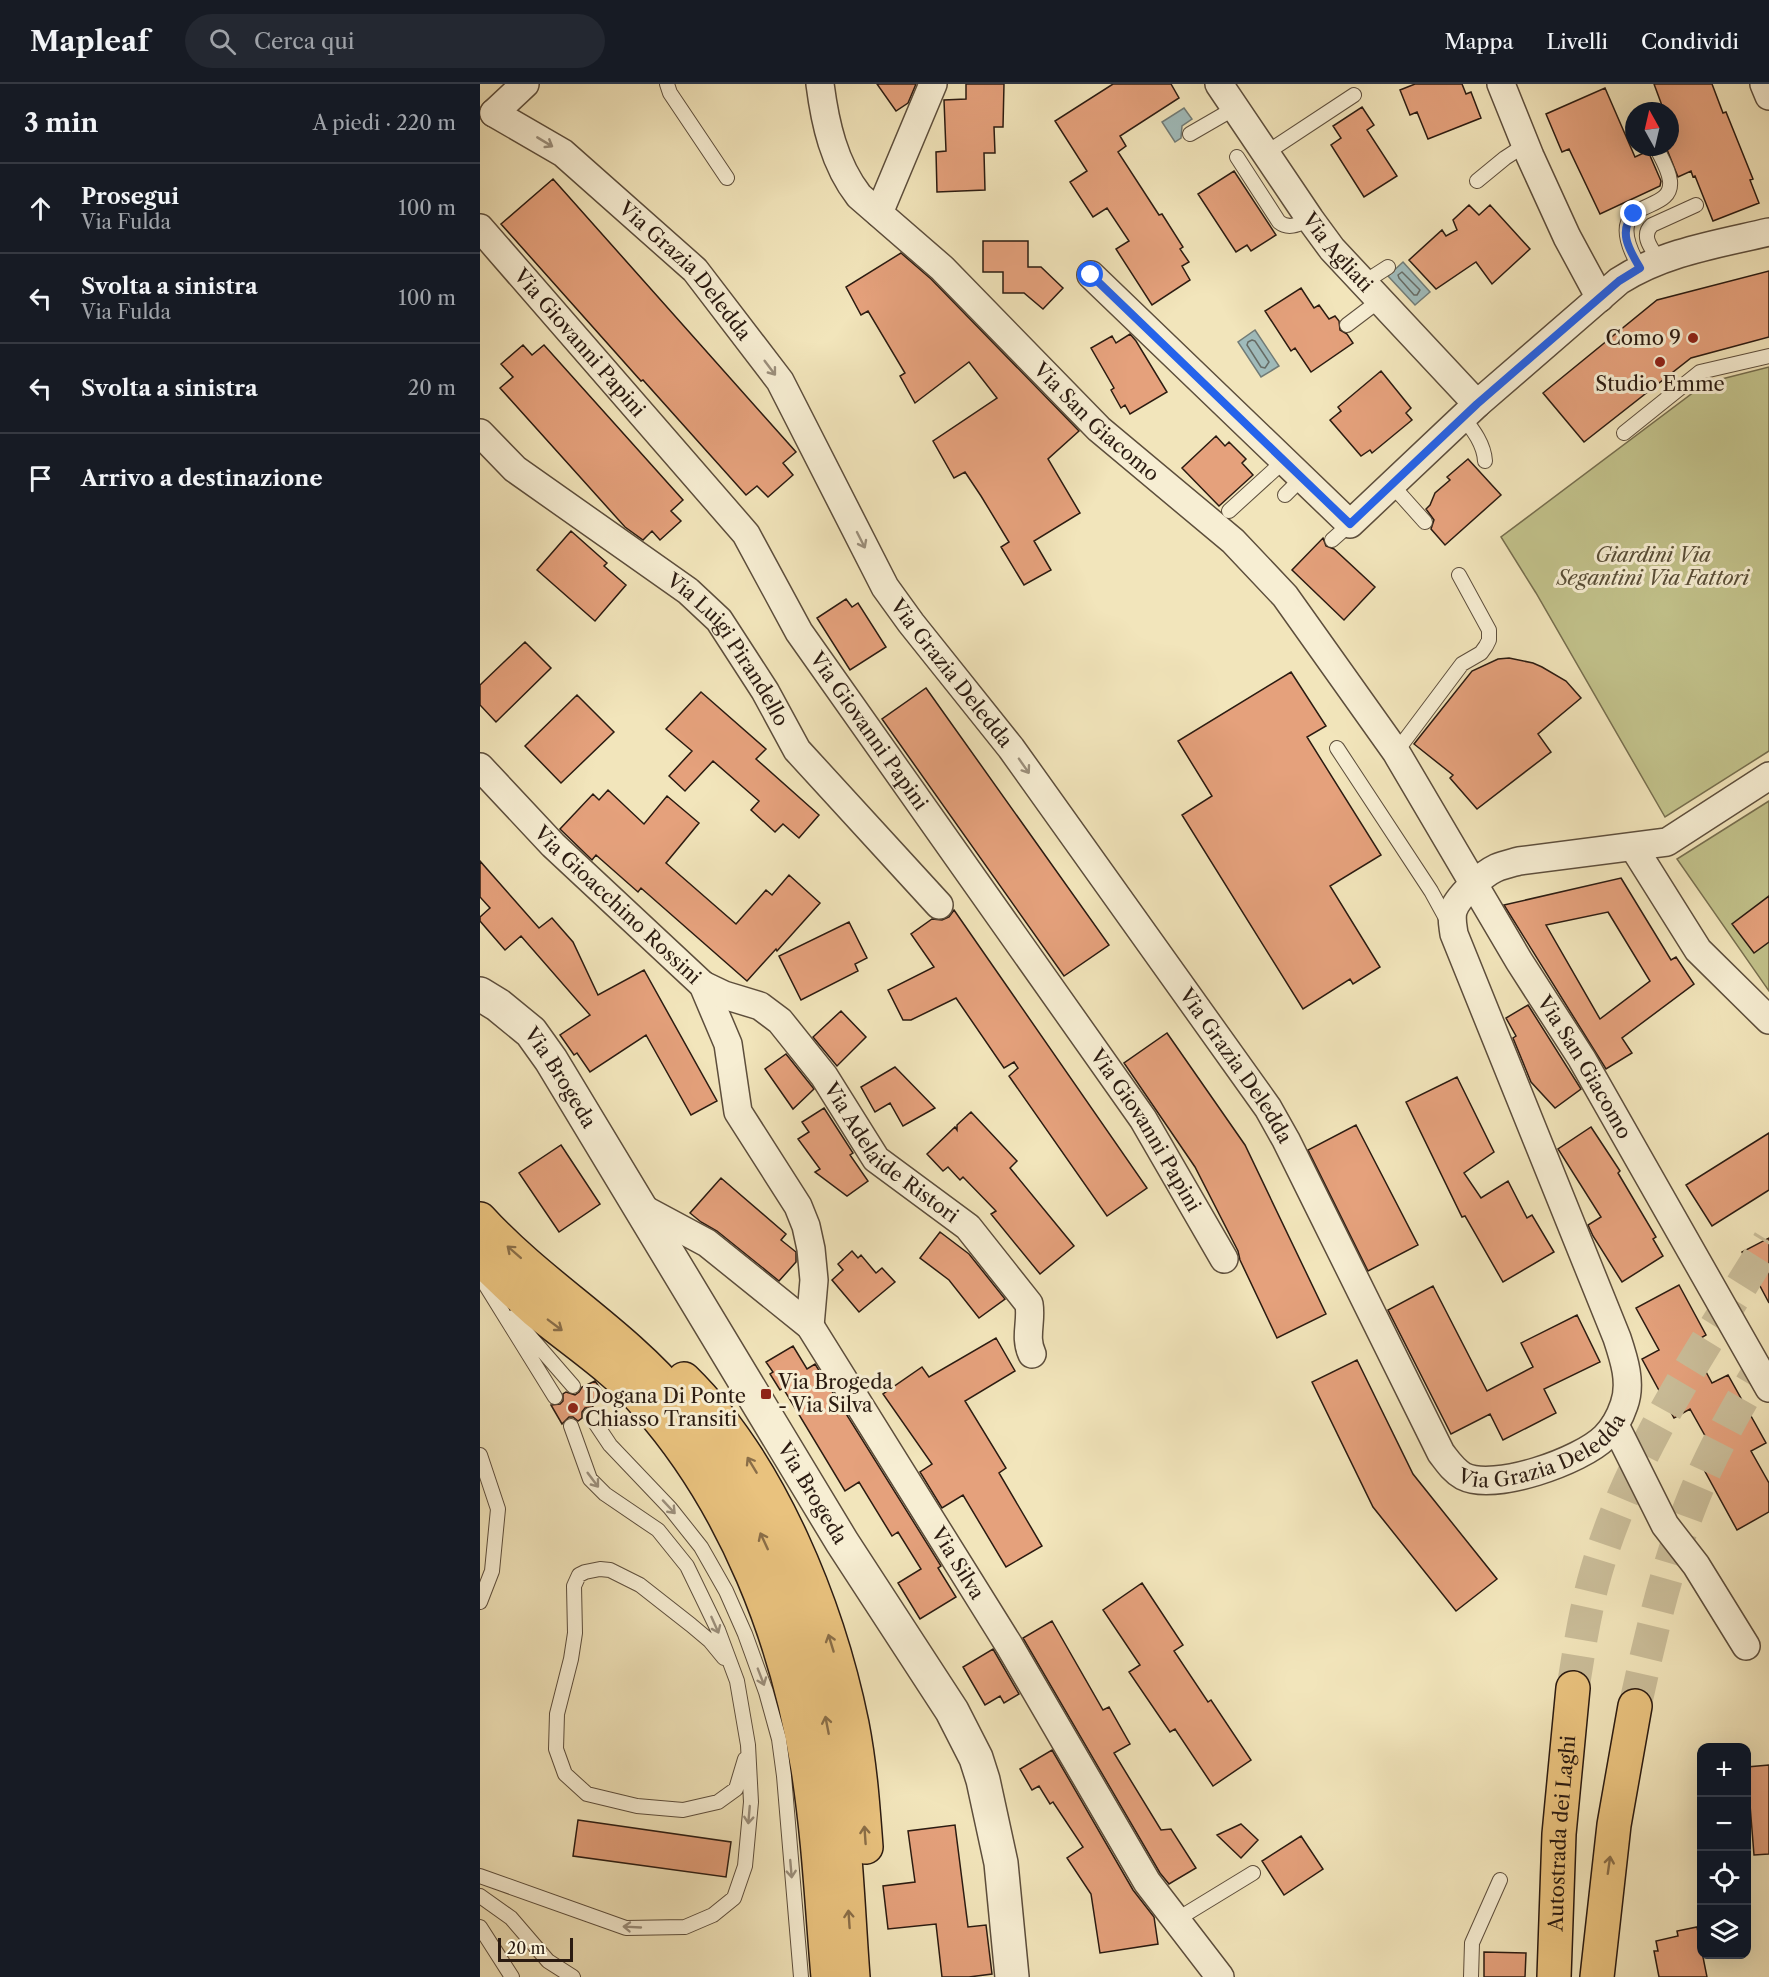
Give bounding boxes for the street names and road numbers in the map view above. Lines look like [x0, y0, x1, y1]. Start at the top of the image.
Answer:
street label: Via Grazia Deledda [613, 196, 757, 345]
street label: Via Agliati [1297, 207, 1378, 297]
street label: Via Giovanni Papini [508, 263, 650, 422]
street label: Via San Giacomo [1028, 357, 1164, 486]
street label: Via Luigi Pirandello [662, 567, 794, 730]
street label: Via Grazia Deledda [885, 593, 1018, 753]
street label: Via Giovanni Papini [804, 646, 933, 815]
street label: Via Gioacchino Rossini [529, 820, 706, 989]
street label: Via Grazia Deledda [1174, 983, 1298, 1148]
street label: Via San Giacomo [1532, 990, 1637, 1143]
street label: Via Brogeda [519, 1022, 601, 1133]
street label: Via Giovanni Papini [1085, 1043, 1206, 1216]
street label: Via Adelaide Ristori [818, 1077, 963, 1228]
street label: Via Grazia Deledda [1453, 1409, 1631, 1493]
street label: Via Brogeda [772, 1437, 853, 1549]
street label: Via Silva [926, 1522, 990, 1604]
street label: Autostrada dei Laghi [1544, 1734, 1580, 1933]

